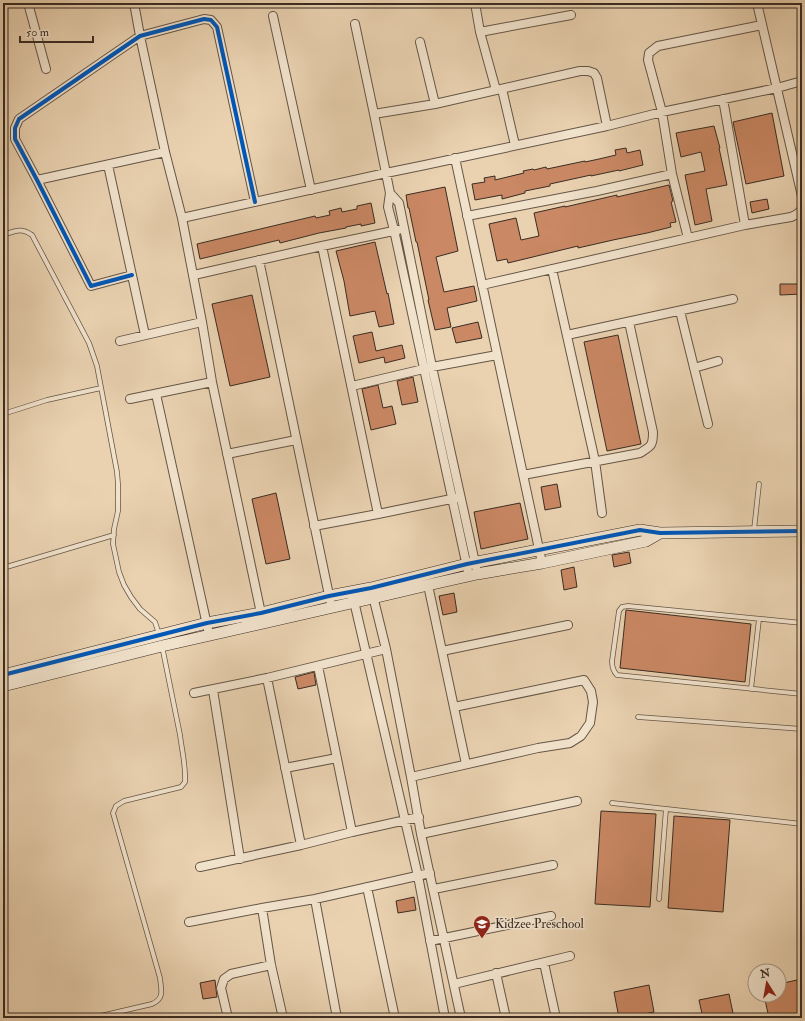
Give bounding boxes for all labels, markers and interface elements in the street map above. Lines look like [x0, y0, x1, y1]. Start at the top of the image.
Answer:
scale bar [20, 18, 93, 44]
text: 50 m [26, 25, 50, 40]
school or university icon: Kidzee Preschool [472, 914, 492, 939]
place label: Kidzee Preschool [495, 916, 584, 932]
north arrow [747, 963, 787, 1003]
text: N [758, 966, 772, 981]

